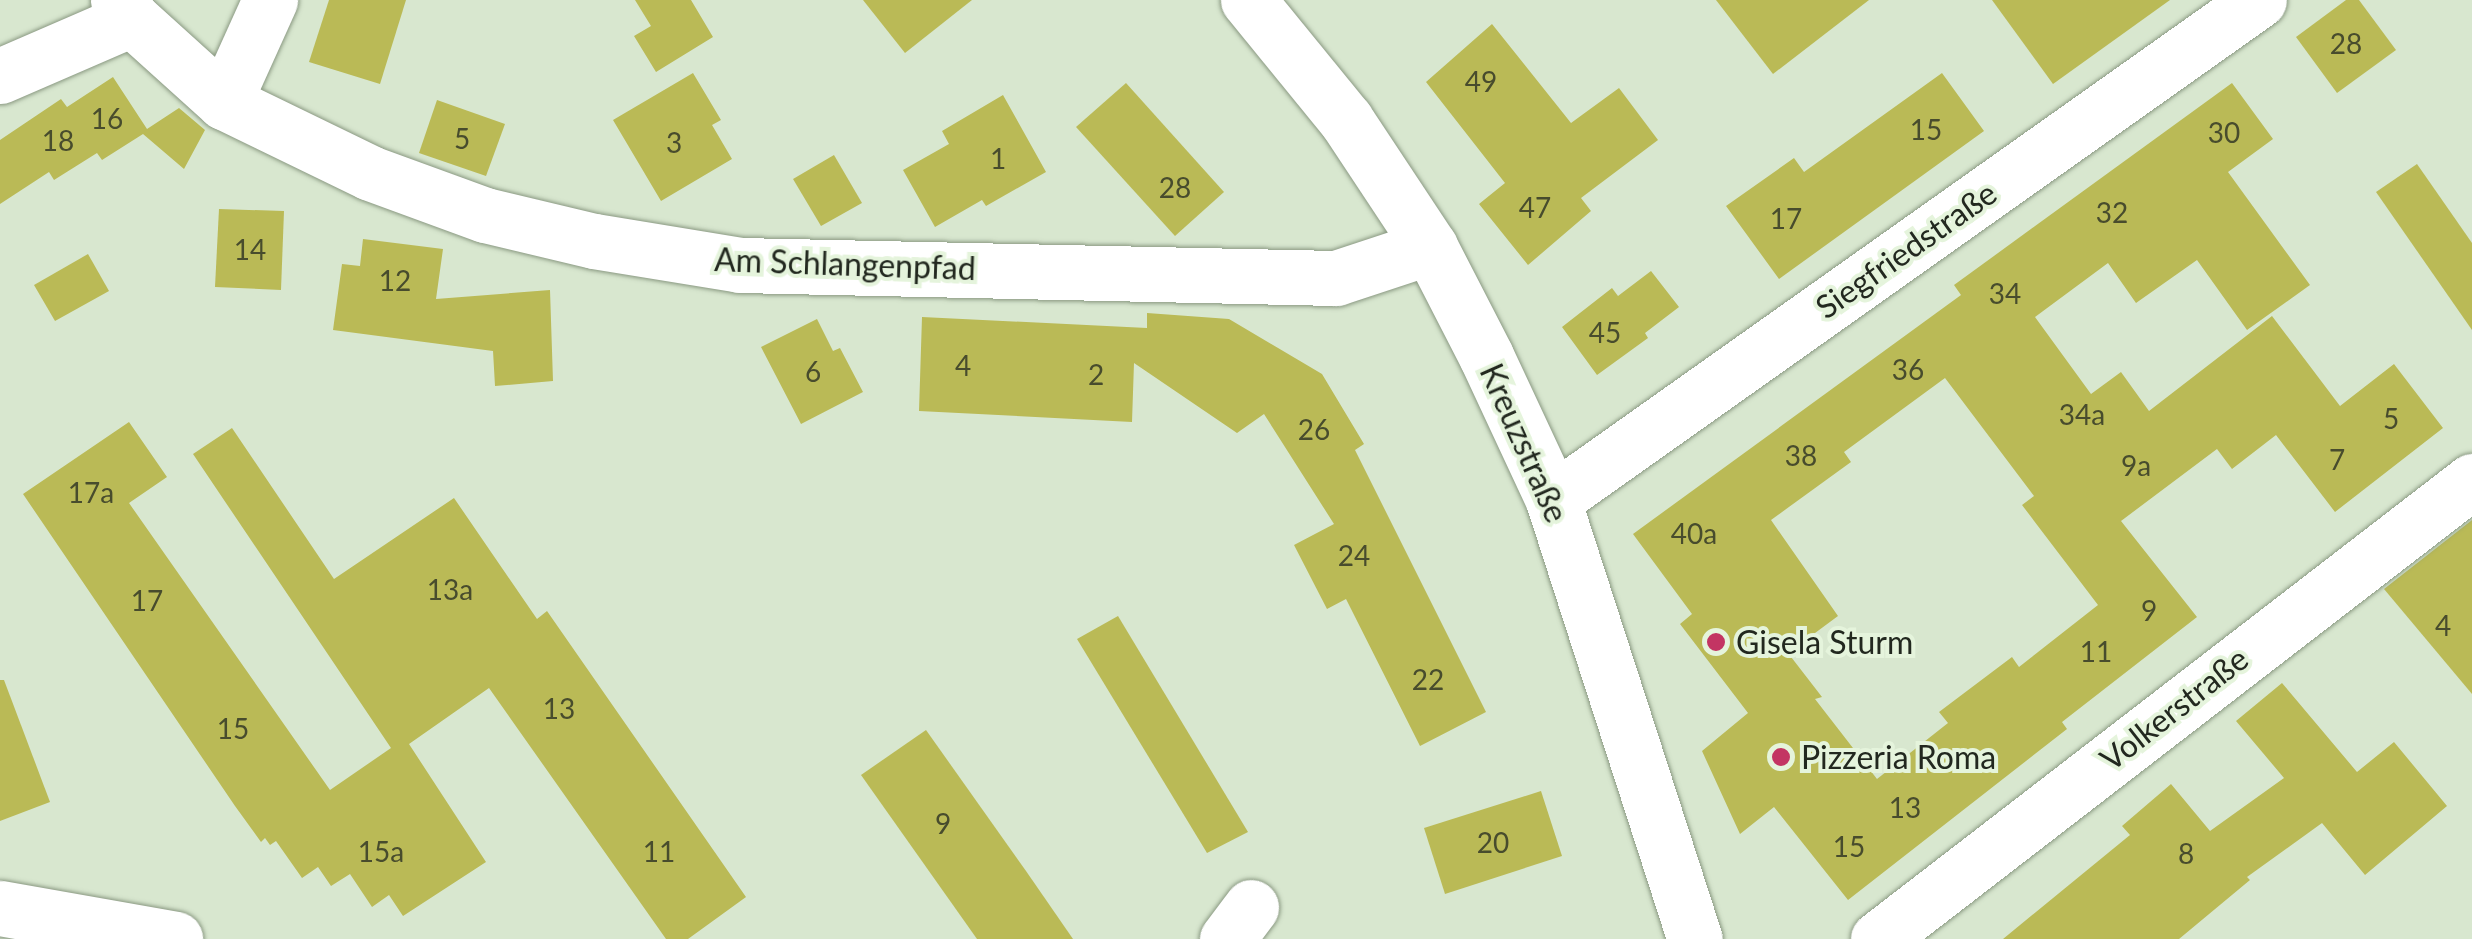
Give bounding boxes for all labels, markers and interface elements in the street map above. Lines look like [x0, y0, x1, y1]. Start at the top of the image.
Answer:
house number: 28 [2330, 26, 2362, 60]
house number: 49 [1465, 64, 1497, 98]
house number: 16 [91, 101, 123, 135]
house number: 15 [1910, 112, 1942, 146]
house number: 30 [2208, 115, 2240, 149]
house number: 5 [454, 121, 470, 155]
house number: 18 [42, 123, 74, 157]
house number: 3 [666, 125, 682, 159]
house number: 1 [990, 141, 1006, 175]
house number: 28 [1159, 170, 1191, 204]
street label: Siegfriedstraße [1808, 174, 2004, 326]
house number: 47 [1519, 190, 1551, 224]
house number: 32 [2096, 195, 2128, 229]
house number: 17 [1770, 201, 1802, 235]
house number: 14 [234, 232, 266, 266]
street label: Am Schlangenpfad [714, 240, 976, 288]
house number: 12 [379, 263, 411, 297]
house number: 34 [1989, 276, 2021, 310]
house number: 45 [1589, 315, 1621, 349]
house number: 4 [955, 348, 971, 382]
house number: 36 [1892, 352, 1924, 386]
house number: 6 [805, 354, 821, 388]
house number: 2 [1088, 357, 1104, 391]
street label: Kreuzstraße [1472, 358, 1576, 528]
house number: 34a [2059, 397, 2105, 431]
house number: 5 [2383, 401, 2399, 435]
house number: 26 [1298, 412, 1330, 446]
house number: 38 [1785, 438, 1817, 472]
house number: 7 [2329, 442, 2345, 476]
house number: 9a [2121, 448, 2151, 482]
house number: 17a [68, 475, 114, 509]
house number: 40a [1671, 516, 1717, 550]
house number: 24 [1338, 538, 1370, 572]
house number: 13a [427, 572, 473, 606]
house number: 17 [131, 583, 163, 617]
house number: 9 [2141, 593, 2157, 627]
house number: 4 [2435, 608, 2451, 642]
place label: Gisela Sturm [1736, 623, 1913, 661]
marker: Gisela Sturm [1705, 631, 1727, 653]
house number: 11 [2080, 634, 2112, 668]
street label: Volkerstraße [2093, 639, 2255, 779]
house number: 22 [1412, 662, 1444, 696]
house number: 13 [543, 691, 575, 725]
house number: 15 [217, 711, 249, 745]
place label: Pizzeria Roma [1801, 738, 1996, 776]
marker: Pizzeria Roma [1770, 746, 1792, 768]
house number: 13 [1889, 790, 1921, 824]
house number: 9 [935, 806, 951, 840]
house number: 20 [1477, 825, 1509, 859]
house number: 15 [1833, 829, 1865, 863]
house number: 15a [358, 834, 404, 868]
house number: 11 [643, 834, 675, 868]
house number: 8 [2178, 836, 2194, 870]

